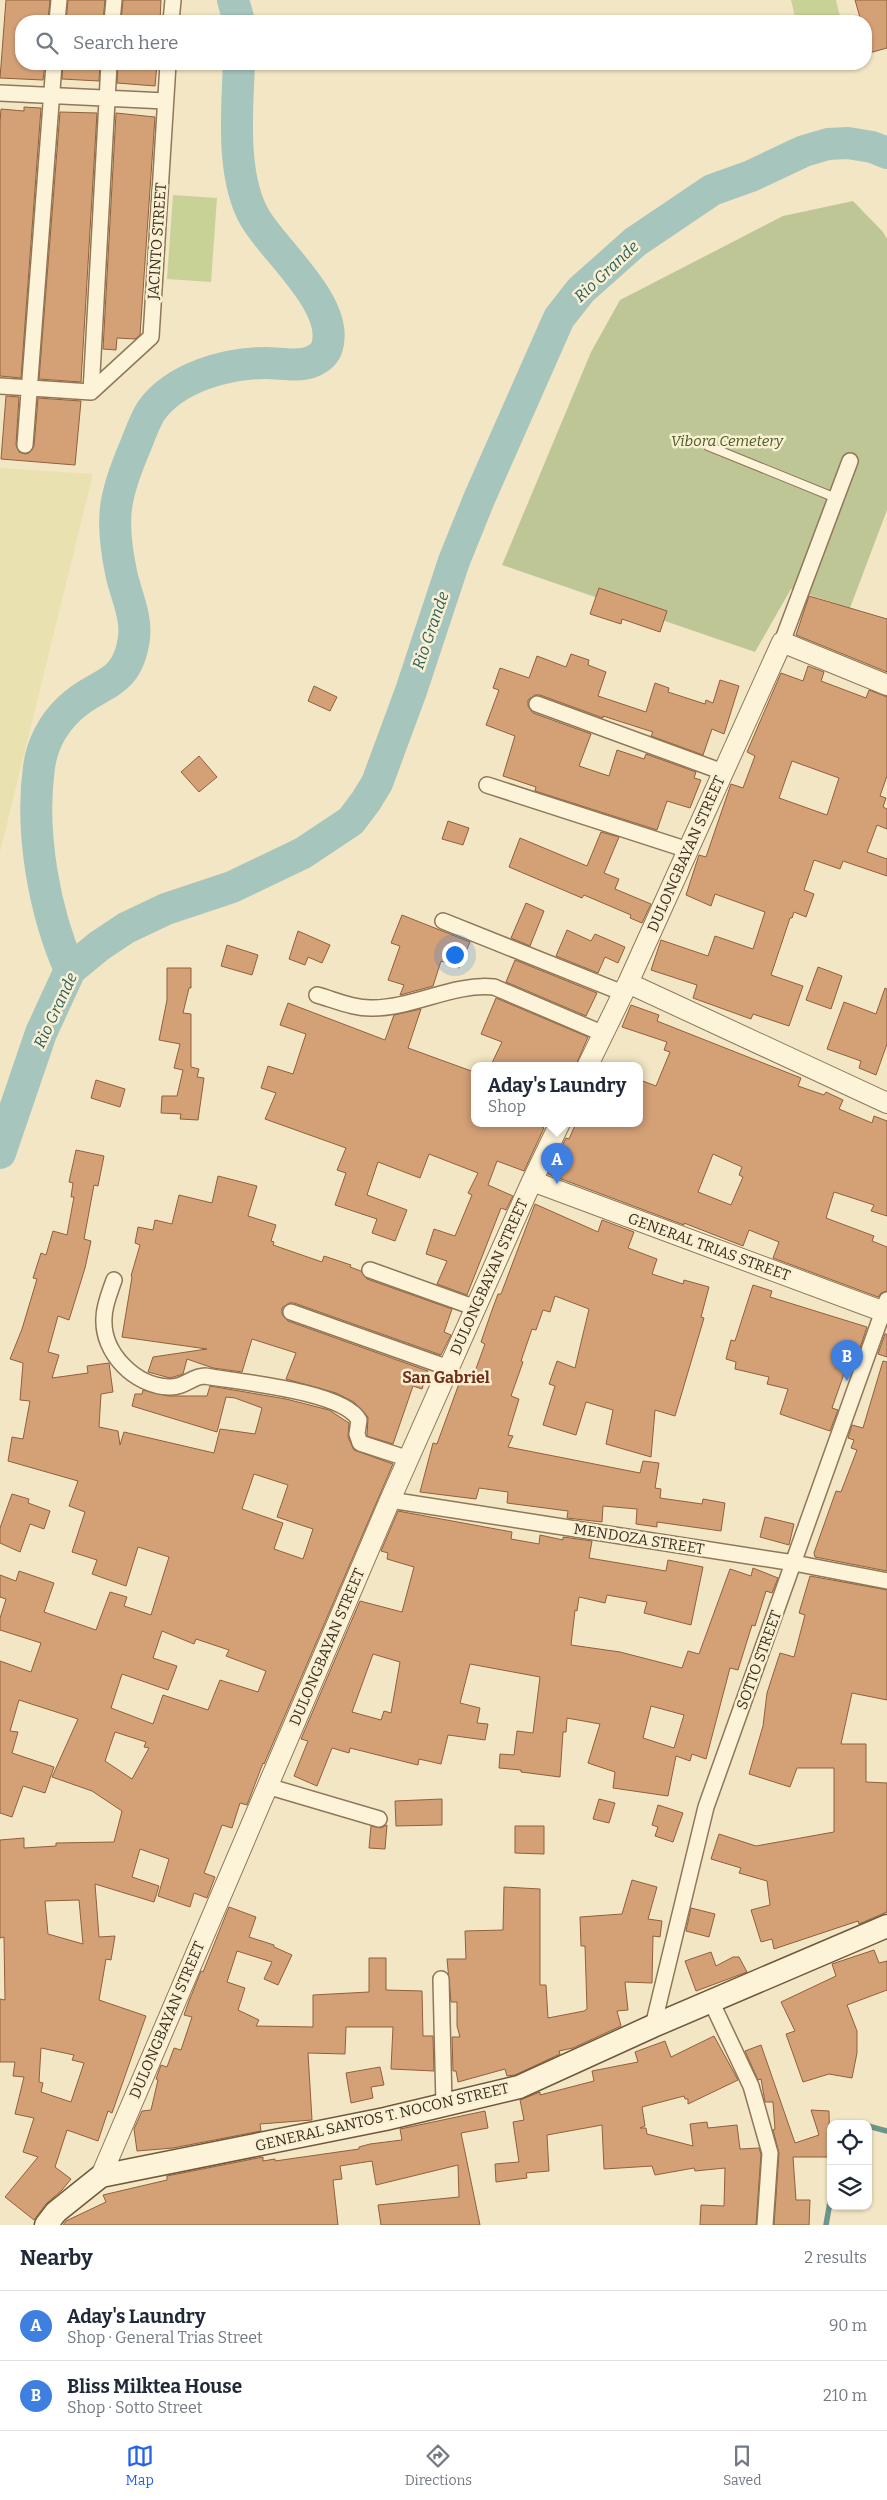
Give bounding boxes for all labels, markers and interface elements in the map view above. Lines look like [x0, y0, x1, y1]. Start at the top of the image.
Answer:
search box [15, 15, 872, 70]
icon: search [33, 29, 61, 57]
text: Search here [73, 31, 178, 54]
street label: JACINTO STREET [144, 182, 170, 301]
water label: Rio Grande [570, 237, 642, 306]
park label: Vibora Cemetery [671, 432, 785, 450]
water label: Rio Grande [408, 589, 453, 671]
street label: DULONGBAYAN STREET [643, 773, 729, 935]
your location [442, 942, 468, 968]
water label: Rio Grande [30, 970, 81, 1051]
popup [471, 1062, 643, 1127]
text: Aday's Laundry [488, 1074, 626, 1097]
text: Shop [488, 1097, 526, 1116]
pin: A [541, 1143, 573, 1184]
street label: DULONGBAYAN STREET [446, 1196, 532, 1358]
street label: GENERAL TRIAS STREET [625, 1209, 793, 1285]
pin: B [831, 1340, 863, 1381]
district label: San Gabriel [402, 1368, 490, 1387]
street label: MENDOZA STREET [572, 1520, 706, 1558]
street label: DULONGBAYAN STREET [286, 1565, 368, 1728]
street label: SOTTO STREET [733, 1608, 785, 1712]
street label: DULONGBAYAN STREET [126, 1938, 208, 2101]
street label: GENERAL SANTOS T. NOCON STREET [253, 2079, 511, 2155]
map controls [827, 2120, 872, 2210]
button: locate [827, 2120, 872, 2165]
button: layers [827, 2165, 872, 2210]
text: Nearby [20, 2245, 93, 2271]
text: 2 results [804, 2248, 867, 2267]
text: Aday's Laundry [67, 2305, 206, 2328]
text: A [30, 2316, 42, 2335]
text: 90 m [829, 2316, 867, 2335]
text: Shop · General Trias Street [67, 2328, 263, 2347]
text: Bliss Milktea House [67, 2375, 242, 2398]
text: B [31, 2386, 41, 2405]
text: 210 m [823, 2386, 867, 2405]
text: Shop · Sotto Street [67, 2398, 203, 2417]
tab: Map [125, 2442, 154, 2489]
tab: Directions [405, 2442, 472, 2489]
tab: Saved [723, 2442, 762, 2489]

